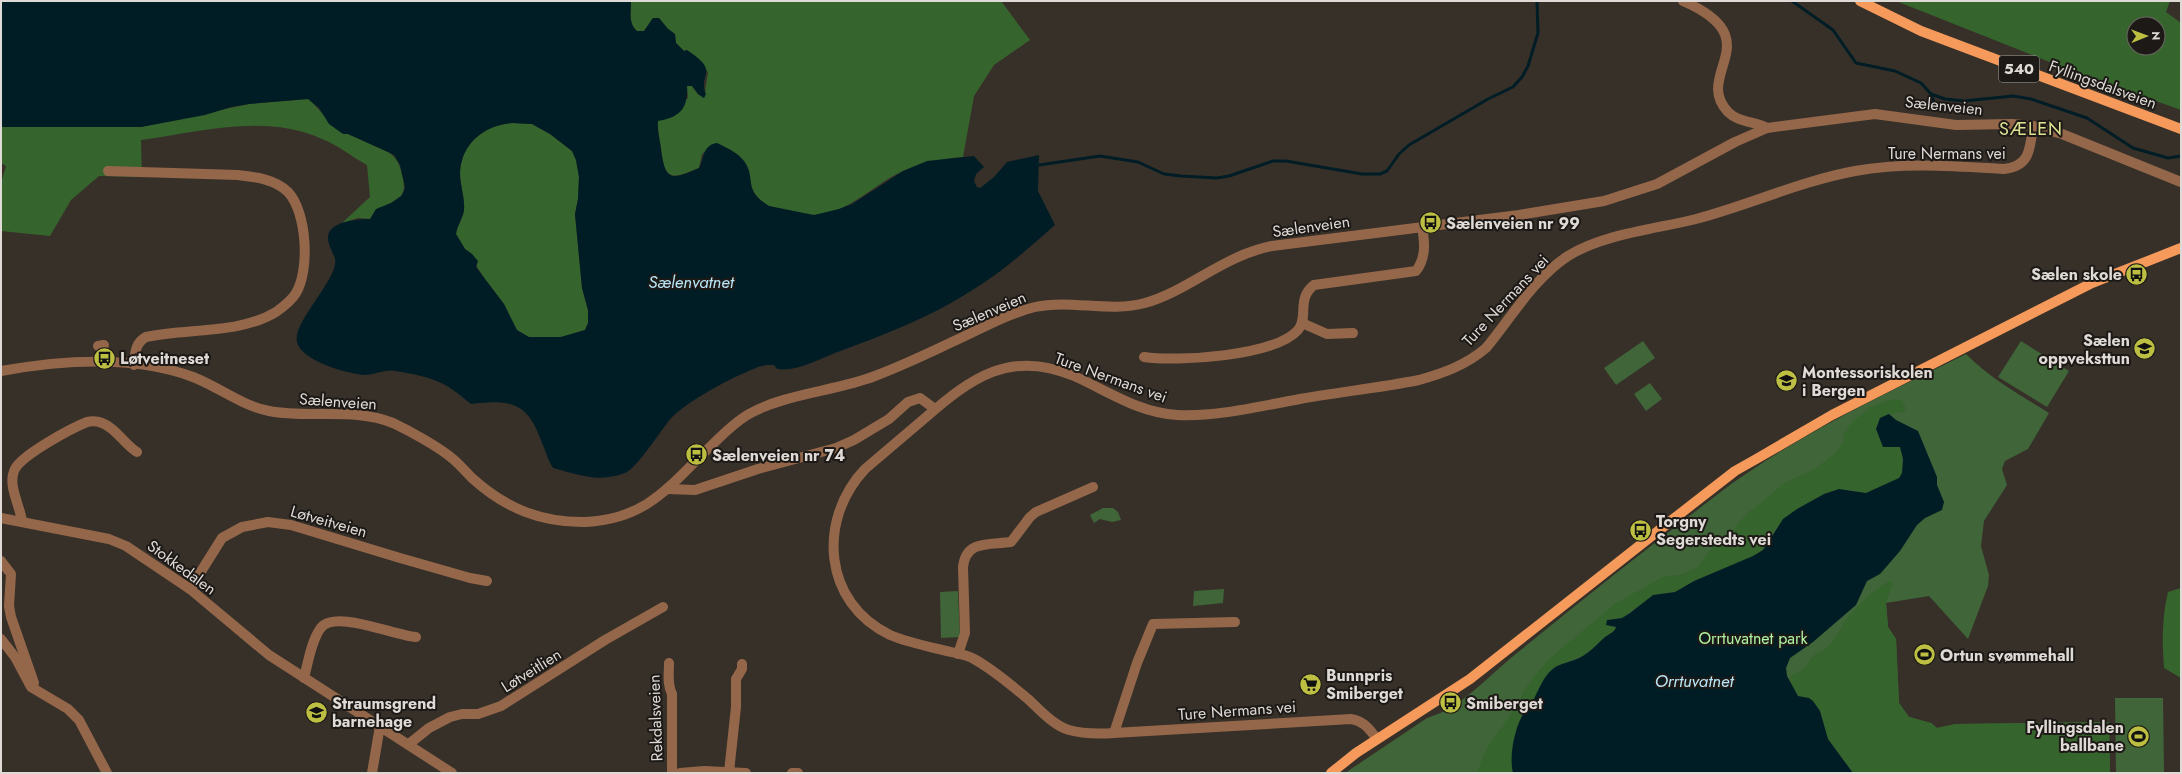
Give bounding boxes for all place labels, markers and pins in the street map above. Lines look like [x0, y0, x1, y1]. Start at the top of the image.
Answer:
bus stop icon: Sælenveien nr 99 [1418, 210, 1444, 236]
place label: Sælenveien nr 99 [1446, 212, 1580, 235]
bus stop icon: Sælen skole [2124, 261, 2150, 287]
place label: Sælen skole [2031, 263, 2122, 286]
place label: Sælen oppveksttun [2039, 329, 2130, 370]
school or university icon: Sælen oppveksttun [2132, 336, 2158, 362]
bus stop icon: Løtveitneset [92, 345, 118, 371]
place label: Løtveitneset [120, 347, 210, 370]
place label: Montessoriskolen i Bergen [1802, 361, 1933, 402]
school or university icon: Montessoriskolen i Bergen [1774, 368, 1800, 394]
bus stop icon: Sælenveien nr 74 [683, 442, 709, 468]
place label: Sælenveien nr 74 [712, 444, 845, 467]
place label: Torgny Segerstedts vei [1656, 510, 1771, 551]
bus stop icon: Torgny Segerstedts vei [1628, 517, 1654, 543]
sports icon: Ortun svømmehall [1912, 642, 1938, 668]
place label: Ortun svømmehall [1940, 644, 2074, 667]
place label: Bunnpris Smiberget [1326, 664, 1404, 705]
supermarket icon: Bunnpris Smiberget [1297, 671, 1323, 697]
bus stop icon: Smiberget [1438, 690, 1464, 716]
place label: Straumsgrend barnehage [332, 692, 436, 733]
place label: Smiberget [1466, 692, 1544, 715]
school or university icon: Straumsgrend barnehage [304, 699, 330, 725]
place label: Fyllingsdalen ballbane [2026, 716, 2124, 757]
sports icon: Fyllingsdalen ballbane [2126, 723, 2152, 749]

